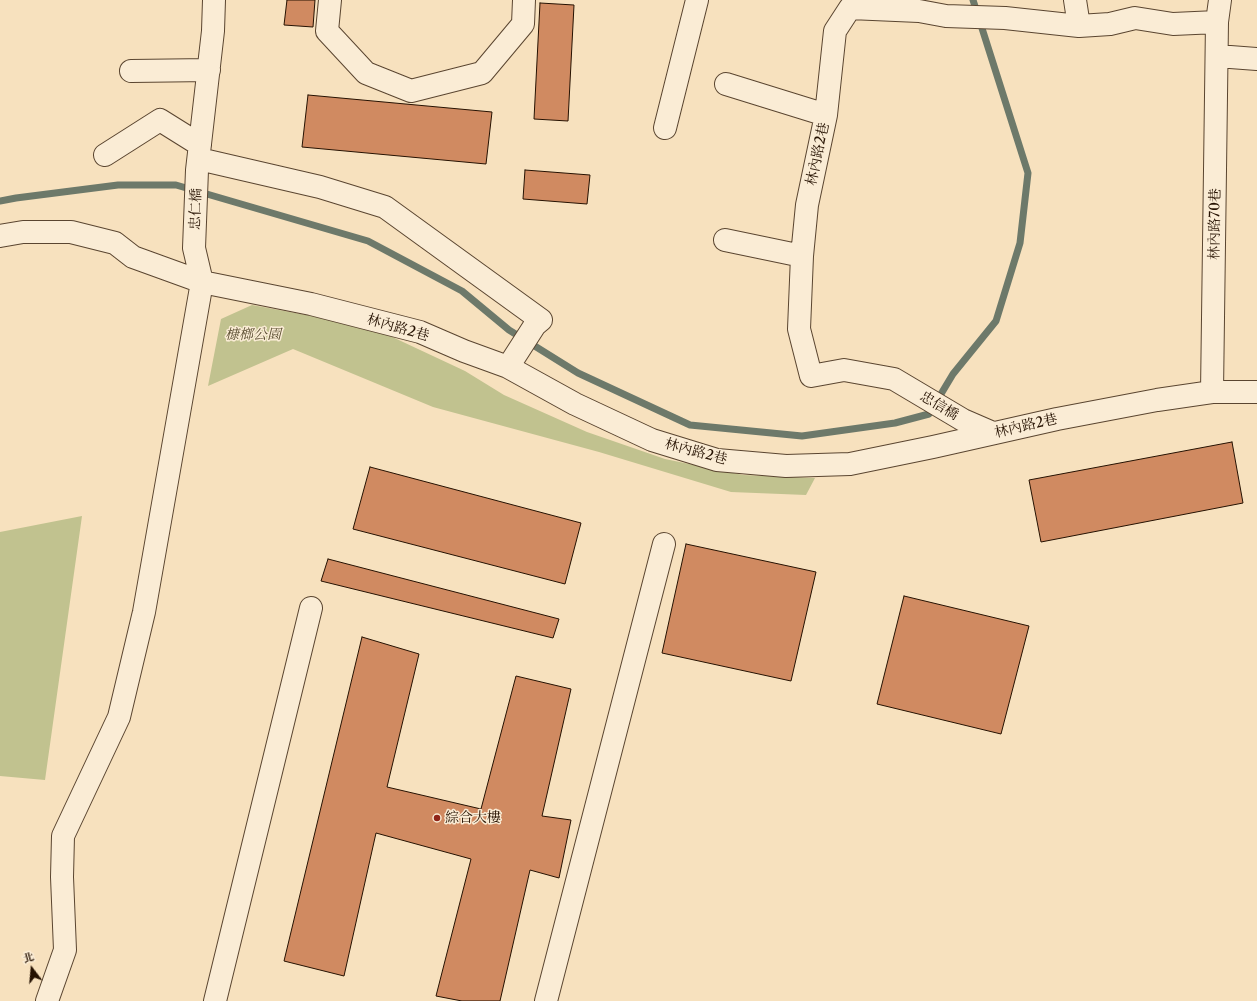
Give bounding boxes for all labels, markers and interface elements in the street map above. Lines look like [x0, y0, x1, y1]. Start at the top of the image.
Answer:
street label: 林內路2巷 [803, 121, 833, 187]
street label: 忠仁橋 [187, 188, 205, 230]
street label: 林內路70巷 [1206, 188, 1224, 260]
street label: 林內路2巷 [365, 311, 431, 345]
park label: 槺榔公園 [225, 327, 281, 343]
street label: 忠信橋 [917, 388, 961, 424]
street label: 林內路2巷 [993, 411, 1059, 441]
street label: 林內路2巷 [663, 436, 729, 468]
place label: 綜合大樓 [445, 810, 501, 826]
marker: 綜合大樓 [432, 813, 442, 823]
north arrow [12, 949, 52, 989]
text: 北 [21, 949, 36, 966]

